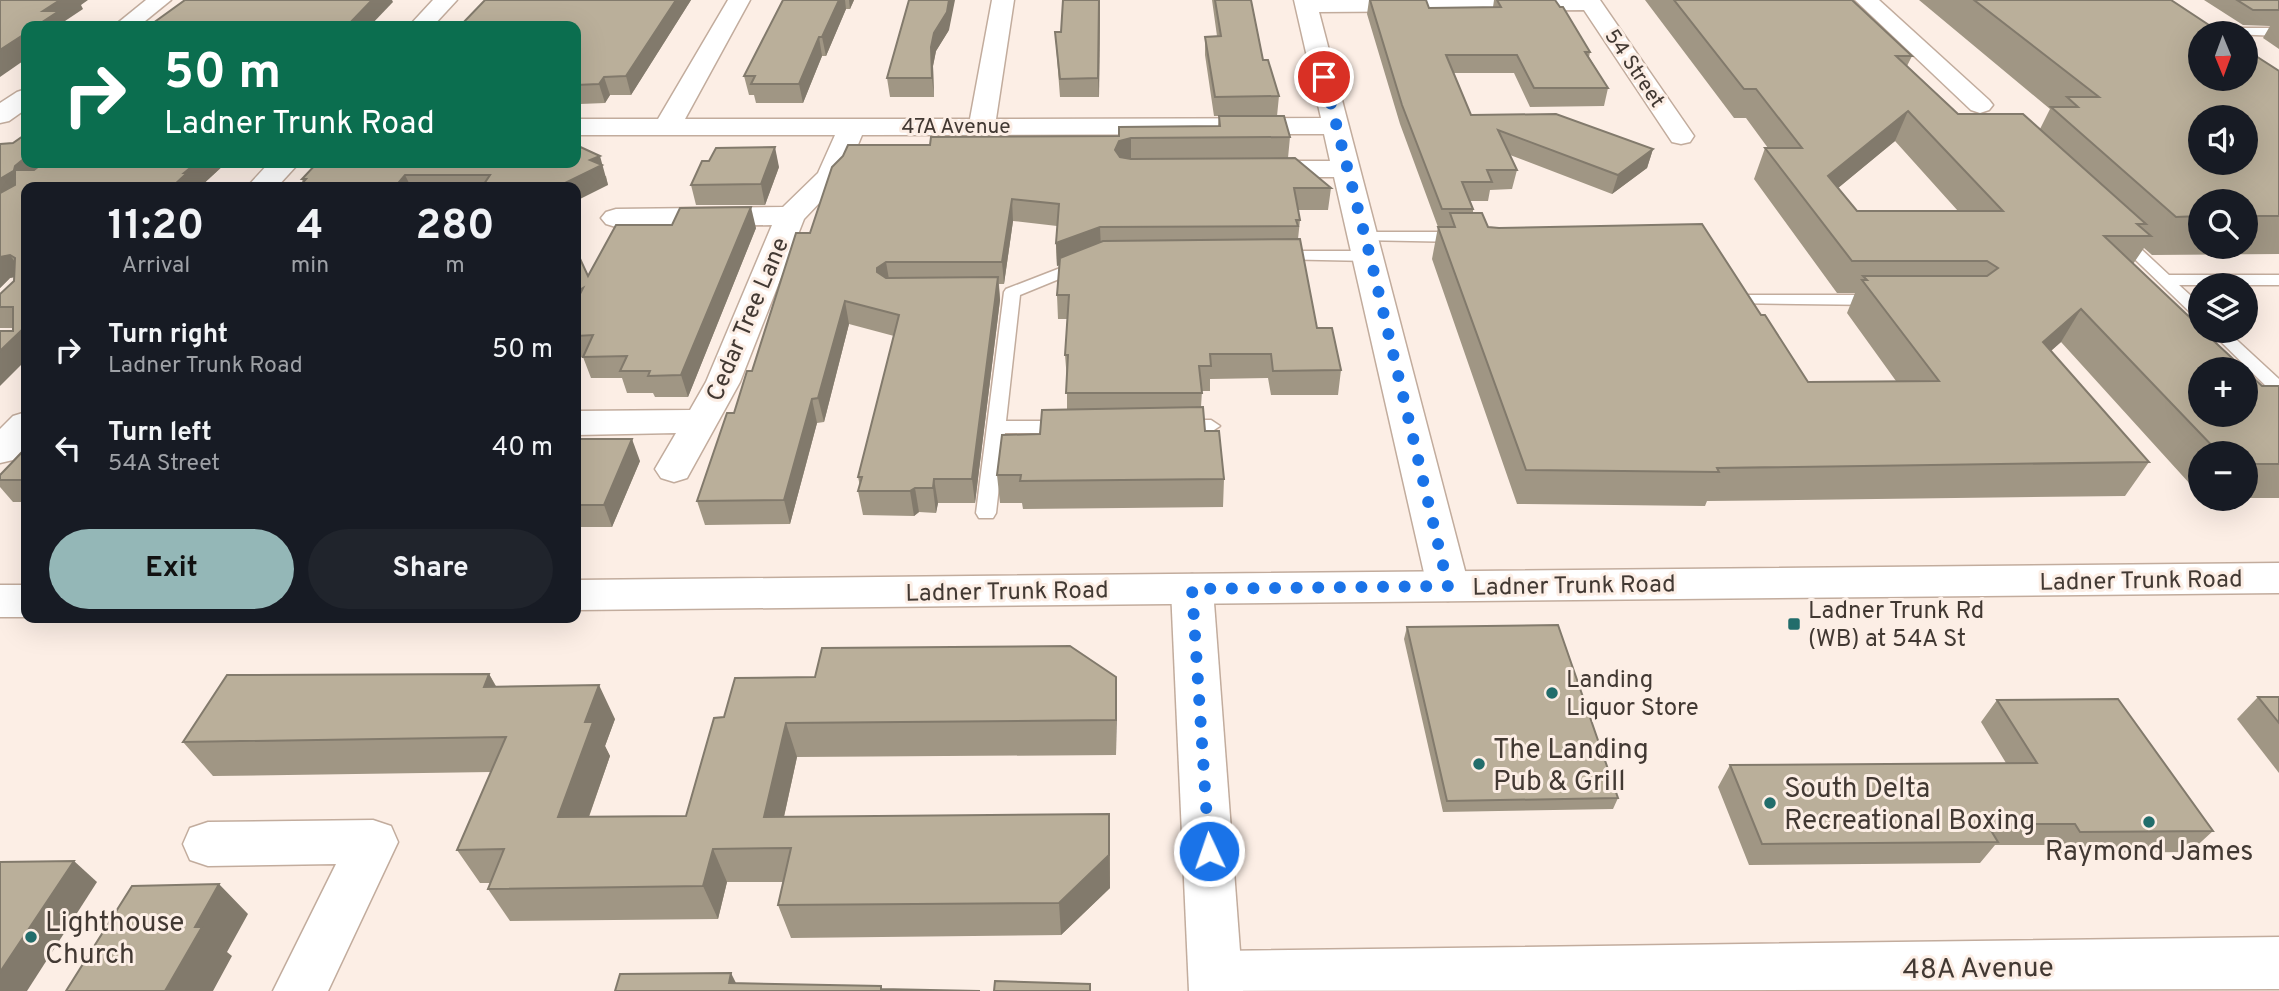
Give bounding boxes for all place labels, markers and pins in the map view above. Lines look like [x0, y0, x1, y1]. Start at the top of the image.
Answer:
pin [1294, 47, 1354, 107]
place label: Ladner Trunk Rd (WB) at 54A St [1808, 597, 1984, 655]
marker: Ladner Trunk Rd (WB) at 54A St [1786, 616, 1802, 632]
place label: Landing Liquor Store [1566, 666, 1699, 724]
marker: Landing Liquor Store [1544, 685, 1560, 701]
place label: The Landing Pub & Grill [1493, 733, 1649, 801]
marker: The Landing Pub & Grill [1471, 756, 1487, 772]
place label: South Delta Recreational Boxing [1784, 772, 2035, 840]
marker: South Delta Recreational Boxing [1762, 795, 1778, 811]
marker: Raymond James [2141, 814, 2157, 830]
place label: Raymond James [2045, 835, 2253, 871]
place label: Lighthouse Church [45, 906, 184, 974]
marker: Lighthouse Church [23, 929, 39, 945]

